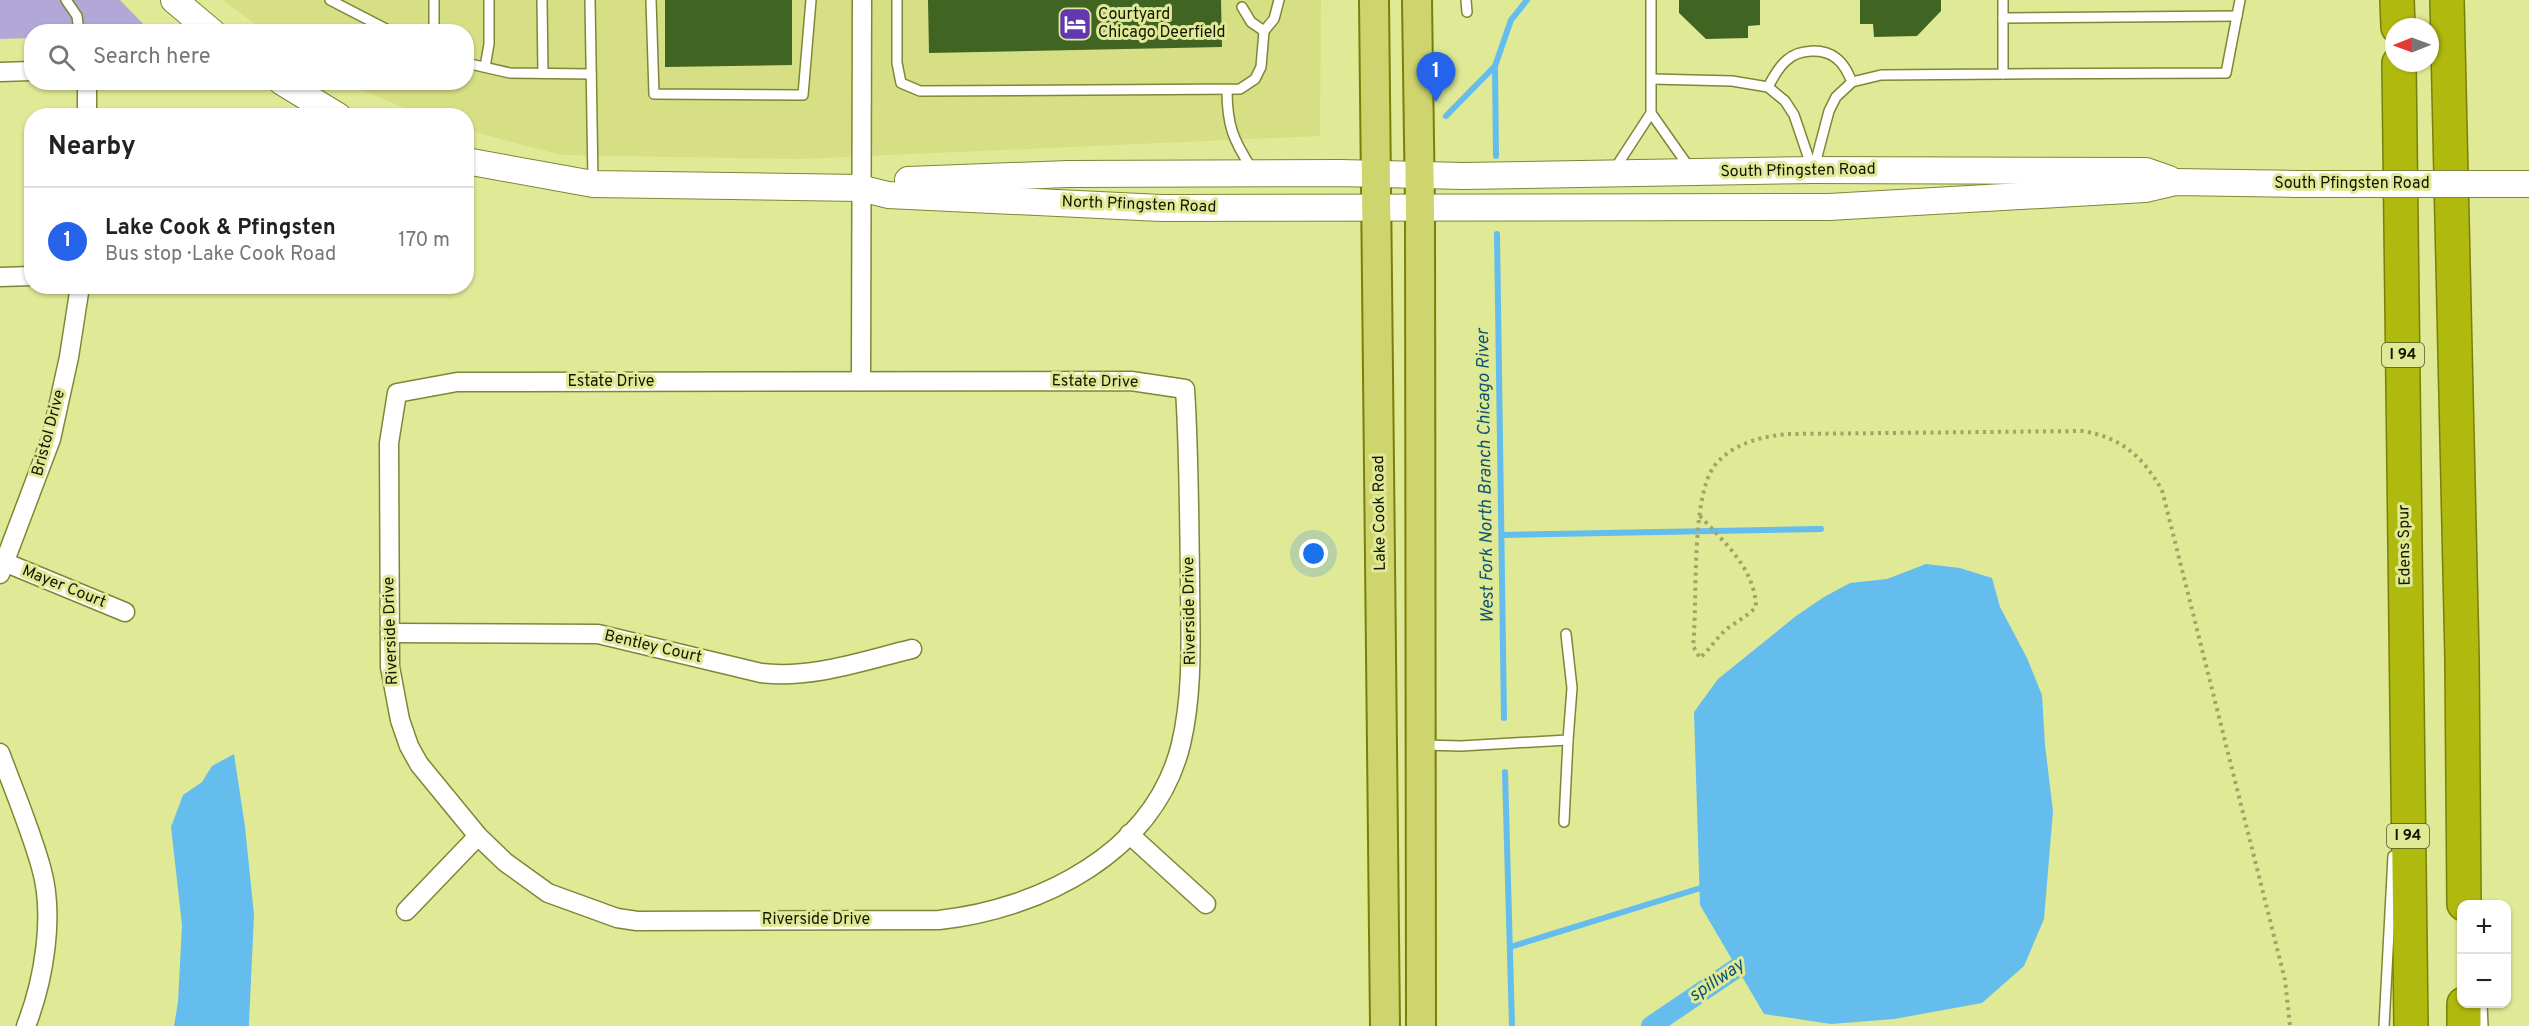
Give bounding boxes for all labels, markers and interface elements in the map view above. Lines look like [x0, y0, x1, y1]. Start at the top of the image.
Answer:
place label: Courtyard Chicago Deerfield [1098, 5, 1226, 43]
hotel icon: Courtyard Chicago Deerfield [1057, 6, 1093, 42]
north arrow [2385, 18, 2439, 72]
search box [24, 24, 474, 90]
icon: search [45, 41, 78, 74]
text: Search here [93, 44, 211, 71]
pin: 1 [1416, 52, 1456, 102]
text: Nearby [48, 131, 136, 164]
street label: South Pfingsten Road [1720, 160, 1876, 182]
street label: South Pfingsten Road [2274, 174, 2430, 194]
street label: North Pfingsten Road [1061, 192, 1217, 218]
text: Lake Cook & Pfingsten [105, 215, 336, 242]
text: 1 [64, 228, 72, 254]
text: 170 m [398, 228, 450, 254]
text: Bus stop · Lake Cook Road [105, 242, 336, 268]
water label: West Fork North Branch Chicago River [1472, 326, 1500, 624]
road number: I 94 [2382, 343, 2424, 367]
street label: Estate Drive [1051, 371, 1139, 393]
street label: Estate Drive [568, 372, 654, 392]
street label: Bristol Drive [28, 388, 70, 478]
street label: Lake Cook Road [1369, 455, 1391, 571]
street label: Edens Spur [2394, 504, 2416, 586]
your location [1299, 539, 1328, 568]
street label: Riverside Drive [1179, 557, 1201, 665]
street label: Mayer Court [19, 561, 109, 613]
street label: Riverside Drive [379, 576, 403, 686]
street label: Bentley Court [602, 626, 704, 668]
road number: I 94 [2387, 824, 2429, 848]
map controls [2457, 900, 2511, 1008]
button: + [2457, 900, 2511, 954]
street label: Riverside Drive [762, 910, 870, 930]
water label: spillway [1685, 953, 1751, 1008]
button: − [2457, 954, 2511, 1008]

